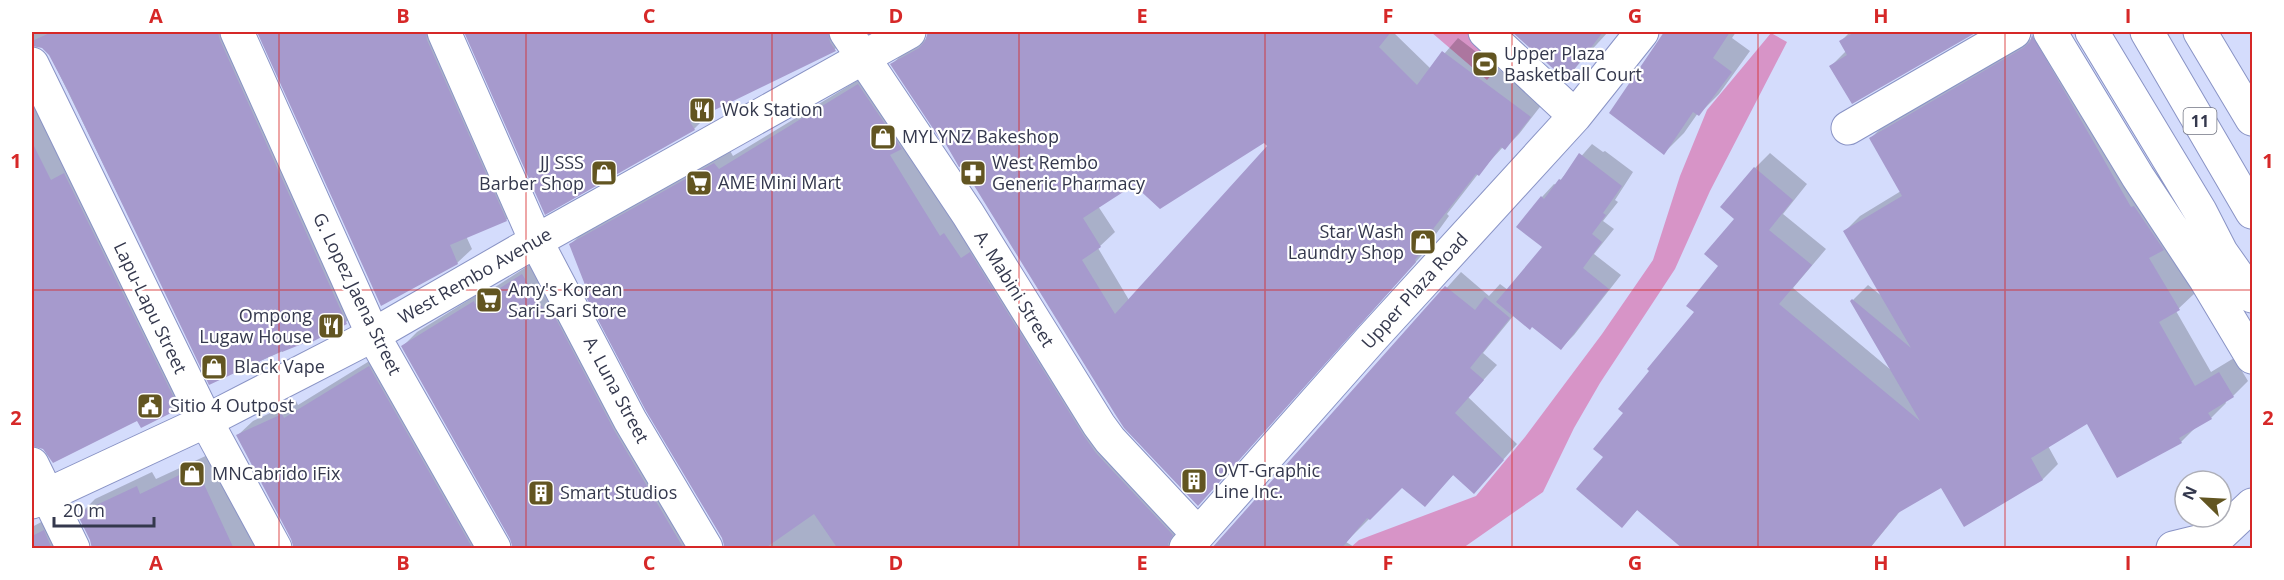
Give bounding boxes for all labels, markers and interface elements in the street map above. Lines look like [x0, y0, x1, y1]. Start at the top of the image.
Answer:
text: A [149, 2, 163, 29]
text: B [396, 2, 410, 29]
text: C [643, 2, 656, 29]
text: D [889, 2, 903, 29]
text: E [1136, 2, 1148, 29]
text: F [1383, 2, 1393, 29]
text: G [1628, 2, 1642, 29]
text: H [1873, 2, 1889, 29]
text: I [2125, 2, 2131, 29]
place label: Upper Plaza Basketball Court [1504, 41, 1642, 86]
sports icon: Upper Plaza Basketball Court [1470, 49, 1500, 79]
restaurant icon: Wok Station [687, 95, 717, 125]
place label: Wok Station [722, 97, 823, 121]
road number: 11 [2184, 108, 2216, 134]
shop icon: MYLYNZ Bakeshop [868, 122, 898, 152]
place label: MYLYNZ Bakeshop [902, 124, 1059, 148]
text: 1 [10, 147, 22, 174]
text: 1 [2262, 147, 2274, 174]
place label: JJ SSS Barber Shop [479, 150, 584, 195]
place label: West Rembo Generic Pharmacy [992, 150, 1146, 195]
shop icon: JJ SSS Barber Shop [589, 158, 619, 188]
pharmacy icon: West Rembo Generic Pharmacy [958, 158, 988, 188]
supermarket icon: AME Mini Mart [684, 168, 714, 198]
place label: AME Mini Mart [718, 170, 841, 194]
street label: G. Lopez Jaena Street [308, 208, 408, 379]
place label: Star Wash Laundry Shop [1288, 219, 1404, 264]
street label: West Rembo Avenue [393, 221, 556, 329]
street label: A. Mabini Street [969, 226, 1060, 351]
street label: Upper Plaza Road [1356, 227, 1473, 354]
shop icon: Star Wash Laundry Shop [1408, 227, 1438, 257]
street label: Lapu-Lapu Street [109, 238, 193, 377]
place label: Amy's Korean Sari-Sari Store [508, 277, 627, 322]
supermarket icon: Amy's Korean Sari-Sari Store [474, 285, 504, 315]
place label: Ompong Lugaw House [199, 303, 312, 348]
restaurant icon: Ompong Lugaw House [316, 311, 346, 341]
street label: A. Luna Street [579, 332, 655, 447]
shop icon: Black Vape [199, 352, 229, 382]
place label: Black Vape [234, 354, 325, 378]
public building icon: Sitio 4 Outpost [135, 391, 165, 421]
place label: Sitio 4 Outpost [170, 393, 294, 417]
text: 2 [10, 404, 22, 431]
text: 2 [2262, 404, 2274, 431]
place label: OVT-Graphic Line Inc. [1214, 458, 1320, 503]
shop icon: MNCabrido iFix [177, 459, 207, 489]
place label: MNCabrido iFix [212, 461, 341, 485]
building icon: OVT-Graphic Line Inc. [1179, 466, 1209, 496]
north arrow [2173, 469, 2233, 529]
building icon: Smart Studios [526, 478, 556, 508]
place label: Smart Studios [560, 480, 677, 504]
text: N [2177, 482, 2202, 503]
scale bar [54, 490, 154, 528]
text: 20 m [63, 498, 105, 522]
text: A [149, 549, 163, 576]
text: B [396, 549, 410, 576]
text: C [643, 549, 656, 576]
text: D [889, 549, 903, 576]
text: E [1136, 549, 1148, 576]
text: F [1383, 549, 1393, 576]
text: G [1628, 549, 1642, 576]
text: H [1873, 549, 1889, 576]
text: I [2125, 549, 2131, 576]

